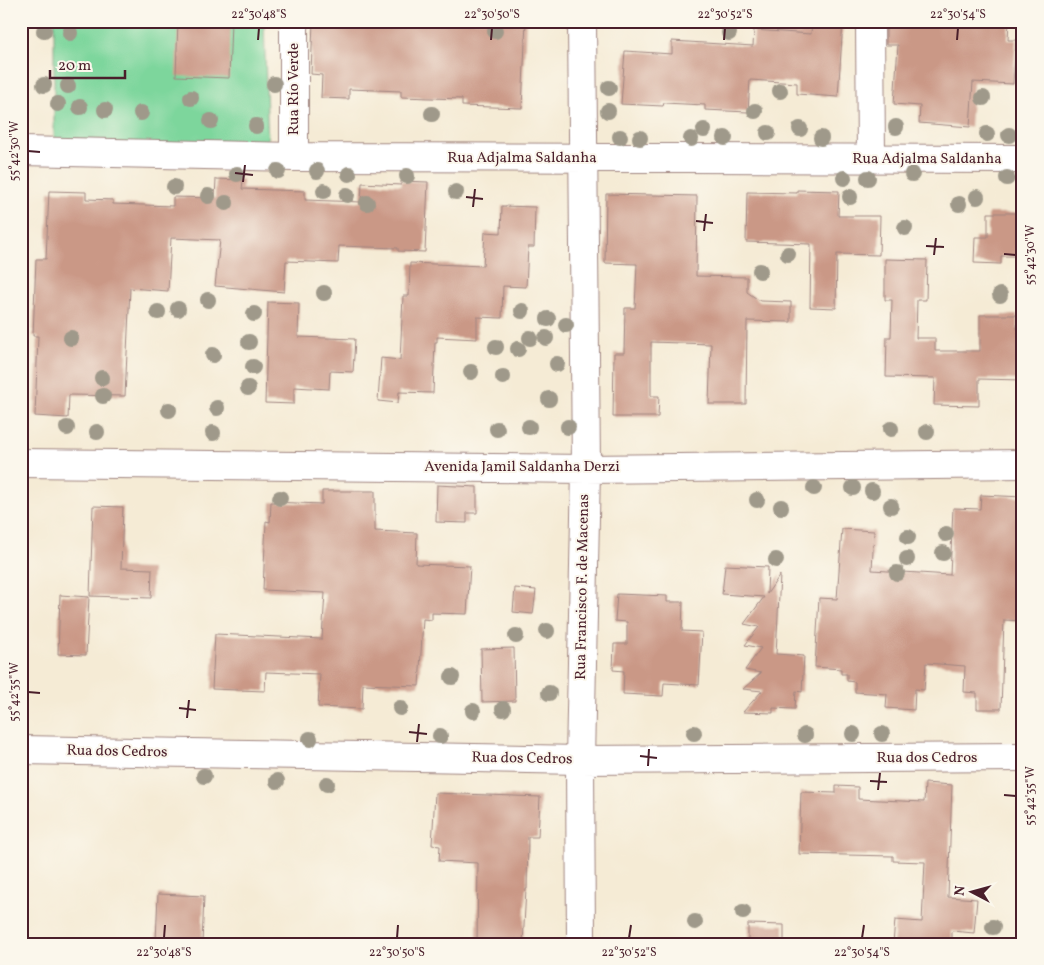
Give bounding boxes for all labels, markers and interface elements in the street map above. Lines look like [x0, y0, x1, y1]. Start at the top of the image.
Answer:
text: 22°30'48"S [231, 7, 287, 23]
text: 22°30'50"S [464, 7, 520, 23]
text: 22°30'52"S [697, 7, 753, 23]
text: 22°30'54"S [930, 7, 986, 23]
street label: Rua Río Verde [284, 43, 305, 135]
scale bar [50, 48, 125, 80]
text: 20 m [58, 56, 91, 77]
text: 55°42'30"W [7, 121, 23, 181]
street label: Rua Adjalma Saldanha [447, 148, 597, 169]
street label: Rua Adjalma Saldanha [852, 149, 1002, 170]
text: 55°42'30"W [1023, 225, 1039, 285]
street label: Avenida Jamil Saldanha Derzi [424, 457, 620, 478]
street label: Rua Francisco F. de Macenas [571, 494, 595, 680]
text: 55°42'35"W [7, 662, 23, 722]
street label: Rua dos Cedros [66, 741, 168, 763]
street label: Rua dos Cedros [471, 748, 573, 770]
street label: Rua dos Cedros [876, 748, 978, 769]
text: 55°42'35"W [1023, 766, 1039, 826]
north arrow [946, 868, 996, 918]
text: N [951, 885, 971, 897]
text: 22°30'48"S [136, 945, 192, 961]
text: 22°30'50"S [369, 945, 425, 961]
text: 22°30'52"S [601, 945, 657, 961]
text: 22°30'54"S [834, 945, 890, 961]

